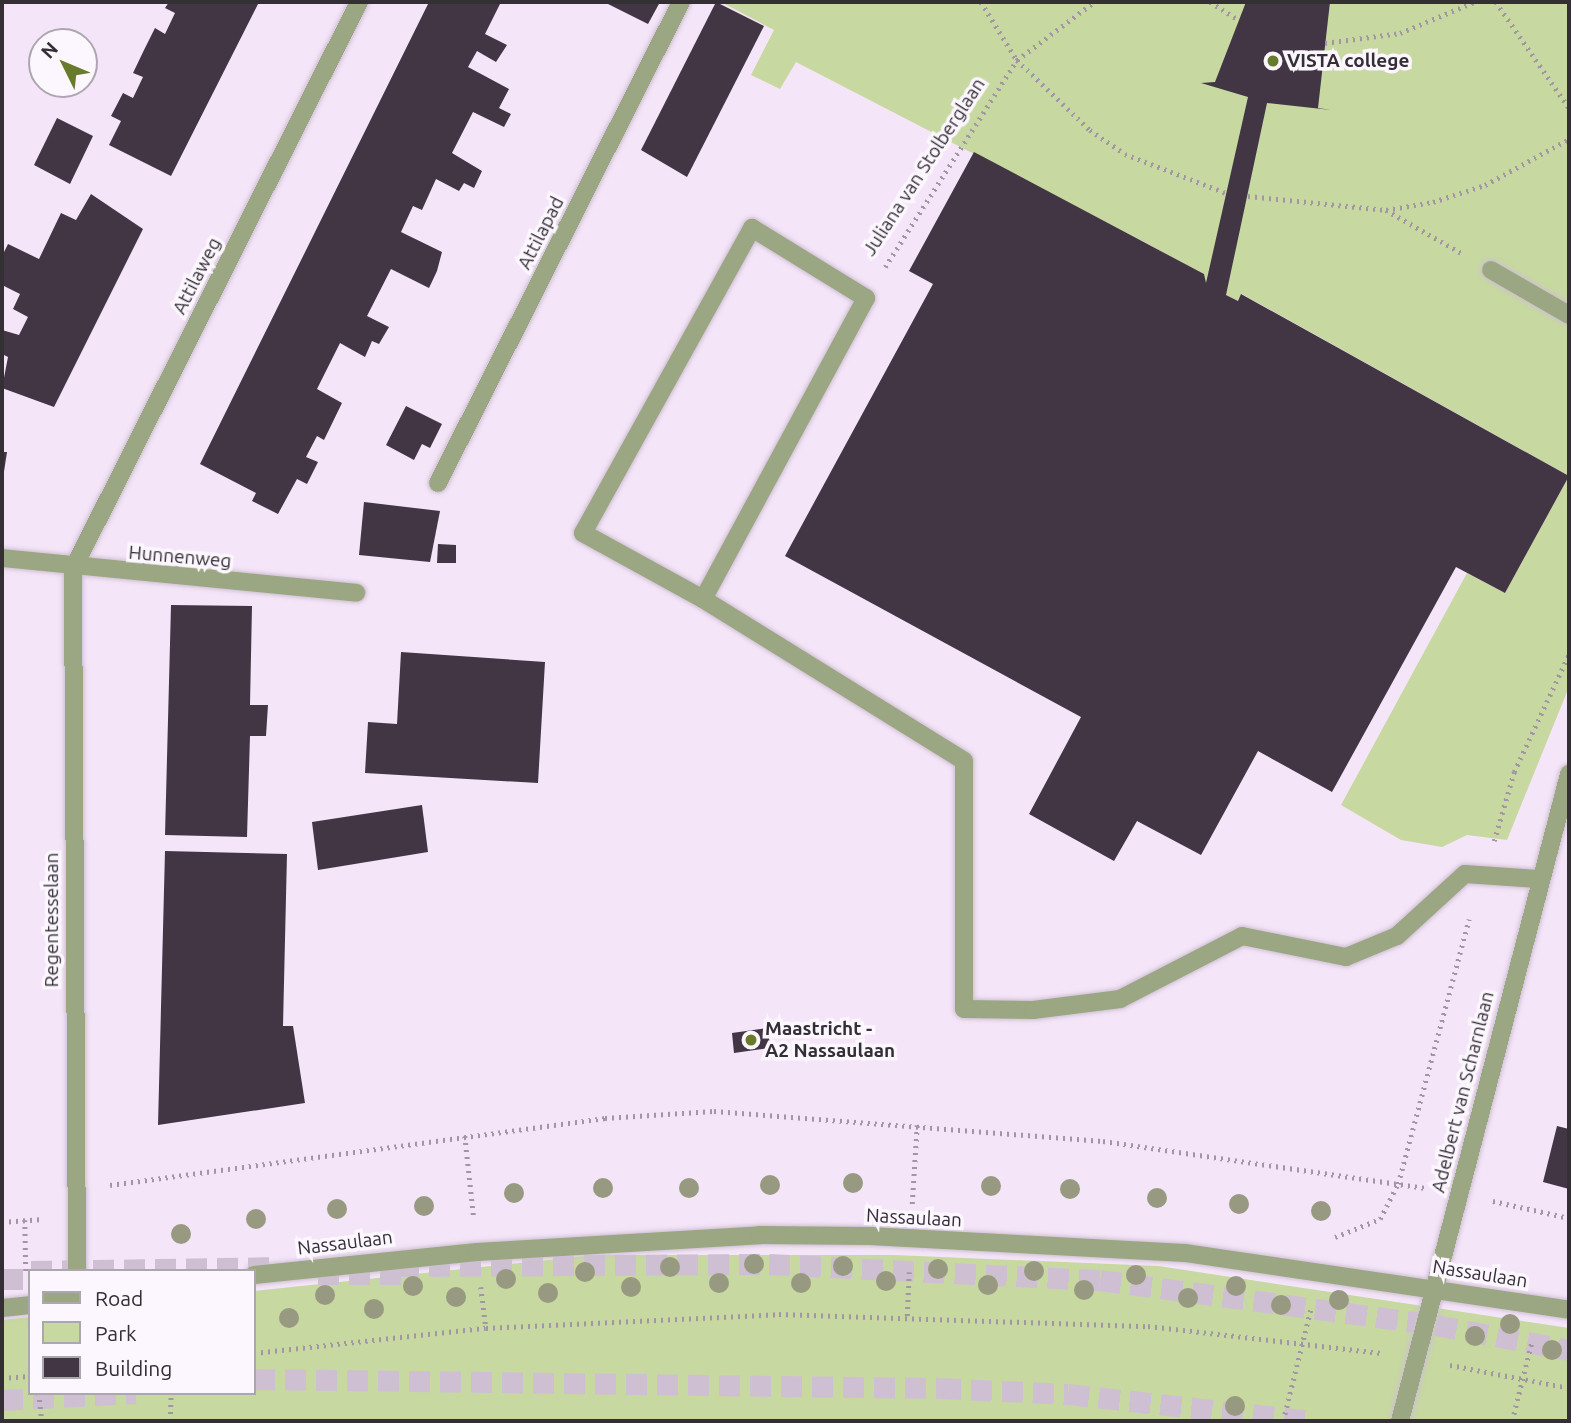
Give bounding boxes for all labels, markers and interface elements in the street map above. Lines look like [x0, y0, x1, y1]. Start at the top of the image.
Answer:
north arrow [28, 28, 98, 98]
text: N [36, 37, 62, 63]
place label: VISTA college [1287, 50, 1409, 72]
marker: VISTA college [1265, 53, 1281, 69]
street label: Juliana van Stolberglaan [858, 74, 990, 260]
street label: Attilapad [513, 193, 569, 273]
street label: Attilaweg [168, 234, 226, 318]
street label: Hunnenweg [128, 541, 232, 573]
street label: Regentesselaan [41, 853, 63, 987]
street label: Adelbert van Scharnlaan [1427, 989, 1499, 1195]
place label: Maastricht - A2 Nassaulaan [765, 1018, 895, 1062]
marker: Maastricht - A2 Nassaulaan [743, 1032, 759, 1048]
street label: Nassaulaan [866, 1204, 962, 1232]
street label: Nassaulaan [296, 1226, 394, 1260]
street label: Nassaulaan [1431, 1255, 1529, 1293]
legend [28, 1269, 256, 1395]
text: Road [95, 1286, 143, 1310]
text: Park [95, 1321, 137, 1345]
text: Building [95, 1356, 172, 1380]

